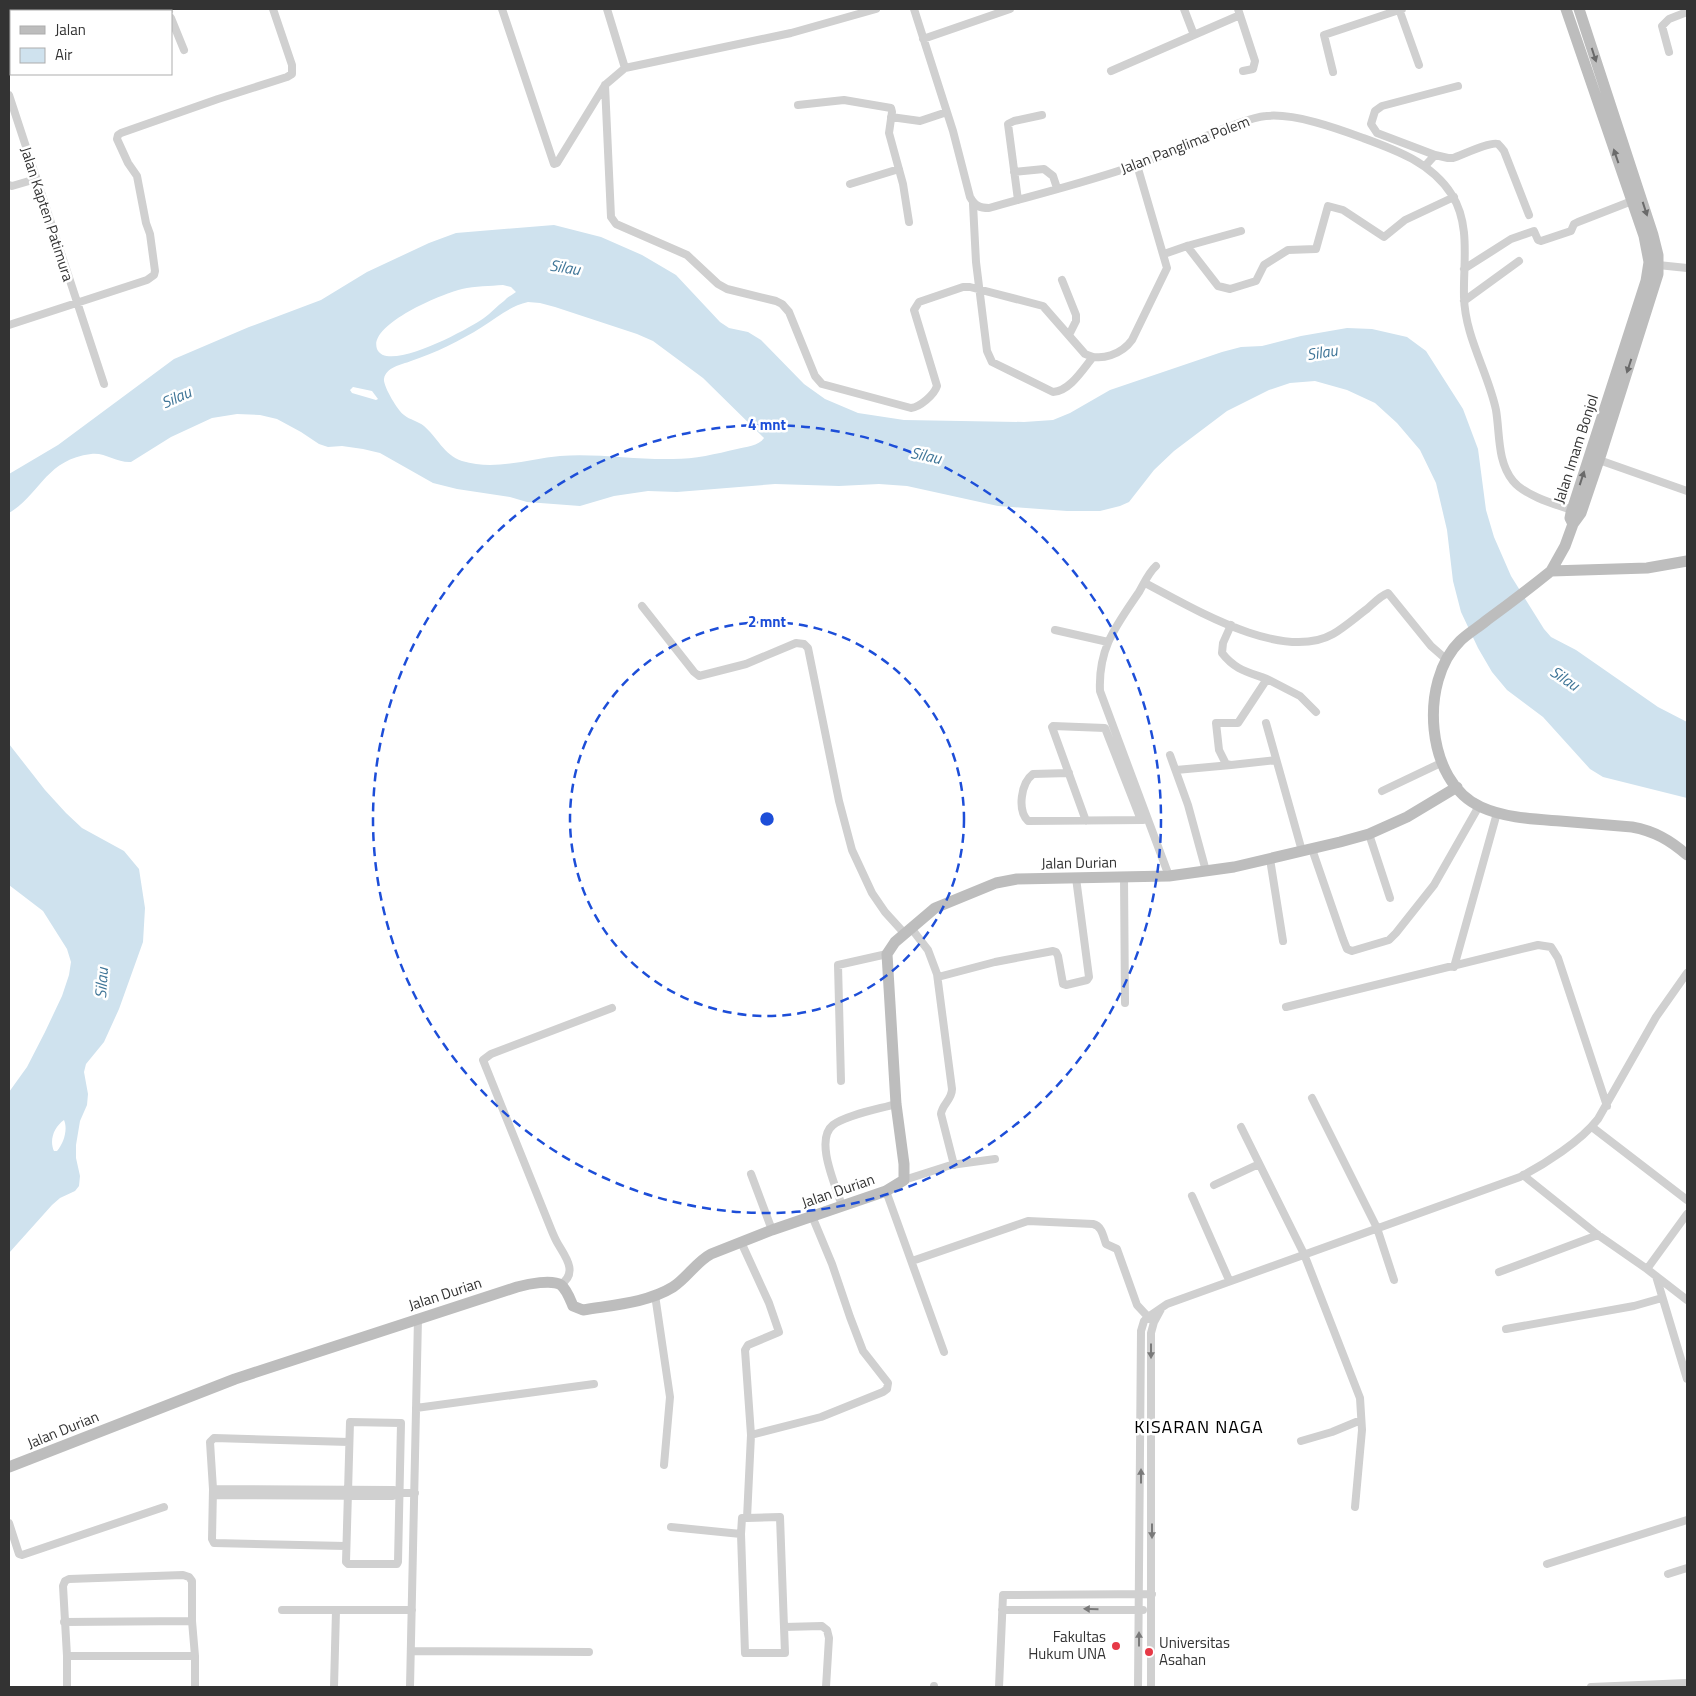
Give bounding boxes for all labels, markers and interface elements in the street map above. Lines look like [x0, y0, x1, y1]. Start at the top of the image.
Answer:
legend [10, 10, 172, 75]
text: Jalan [55, 18, 86, 41]
text: Air [55, 43, 72, 66]
one-way arrow [1591, 48, 1599, 63]
street label: Jalan Panglima Polem [1117, 109, 1253, 180]
street label: Jalan Kapten Patimura [15, 144, 80, 285]
one-way arrow [1612, 148, 1620, 163]
one-way arrow [1642, 202, 1649, 217]
water label: Silau [548, 253, 583, 281]
water label: Silau [1305, 338, 1340, 366]
one-way arrow [1625, 358, 1632, 373]
water label: Silau [157, 379, 196, 414]
street label: Jalan Imam Bonjol [1547, 391, 1604, 506]
text: 4 mnt [748, 413, 787, 436]
water label: Silau [908, 440, 945, 470]
one-way arrow [1579, 470, 1587, 485]
text: 2 mnt [748, 610, 787, 633]
water label: Silau [1546, 659, 1585, 697]
centre of rings [758, 810, 776, 828]
street label: Jalan Durian [1041, 850, 1117, 875]
water label: Silau [88, 966, 114, 999]
street label: Jalan Durian [798, 1167, 877, 1214]
street label: Jalan Durian [405, 1271, 484, 1316]
one-way arrow [1147, 1344, 1155, 1360]
street label: Jalan Durian [23, 1405, 102, 1454]
district label: KISARAN NAGA [1134, 1413, 1264, 1440]
one-way arrow [1137, 1468, 1145, 1484]
one-way arrow [1148, 1524, 1156, 1540]
one-way arrow [1083, 1605, 1099, 1613]
place label: Fakultas Hukum UNA [1028, 1625, 1106, 1665]
one-way arrow [1135, 1630, 1143, 1646]
place label: Universitas Asahan [1159, 1631, 1230, 1671]
marker: Fakultas Hukum UNA [1110, 1640, 1122, 1652]
marker: Universitas Asahan [1143, 1646, 1155, 1658]

